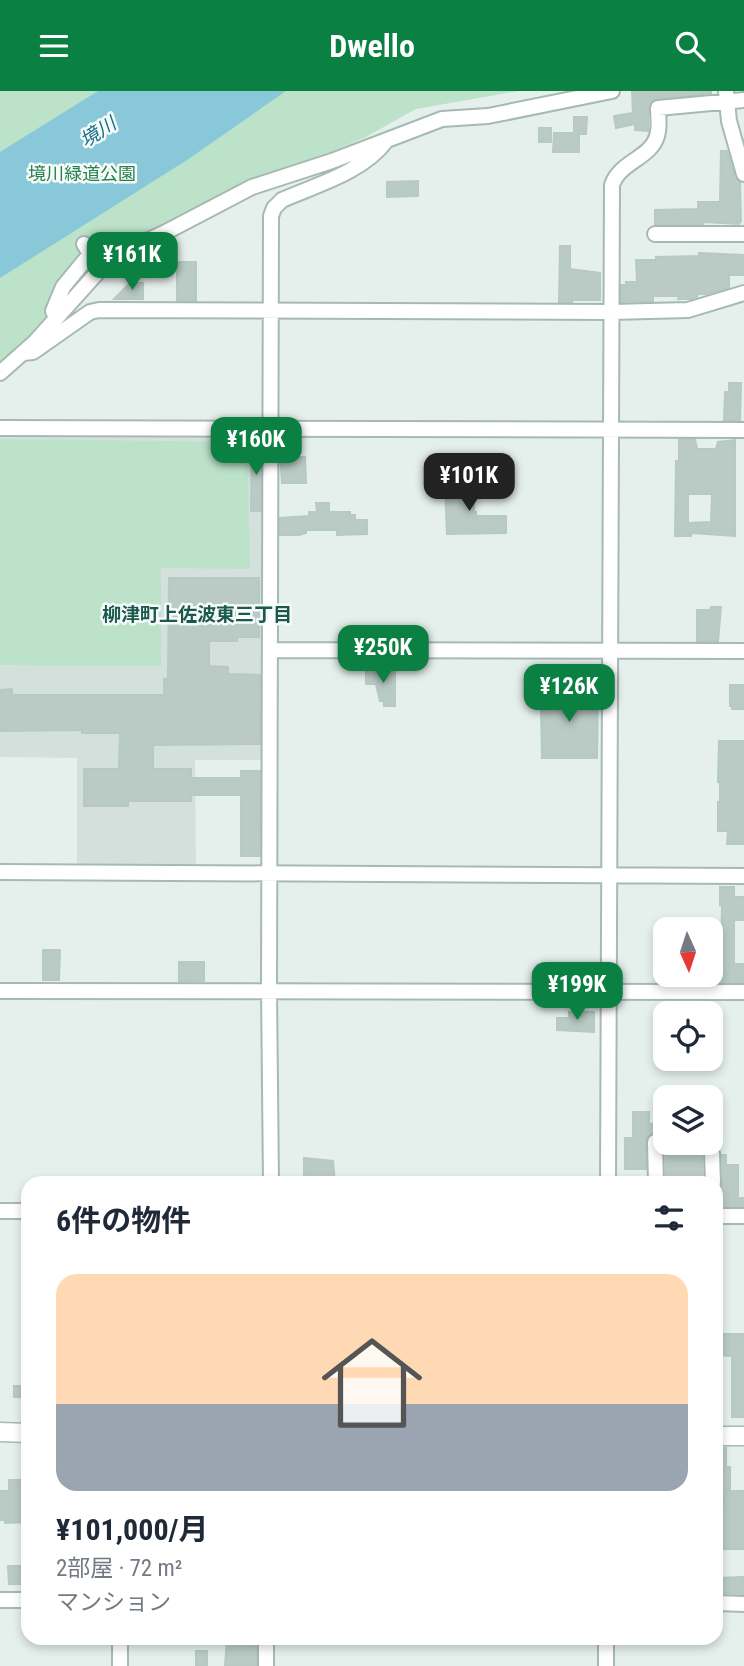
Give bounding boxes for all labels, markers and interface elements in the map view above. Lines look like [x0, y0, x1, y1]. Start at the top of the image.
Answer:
icon: menu [35, 27, 73, 65]
text: Dwello [329, 27, 415, 65]
icon: search [671, 27, 709, 65]
water label: 境川 [76, 111, 122, 152]
park label: 境川緑道公園 [28, 163, 136, 184]
pin: ¥161K [83, 233, 181, 292]
text: ¥161K [103, 241, 161, 268]
pin: ¥160K [207, 417, 305, 477]
text: ¥160K [227, 426, 285, 453]
pin: ¥101K [420, 453, 518, 513]
text: ¥101K [440, 462, 498, 489]
district label: 柳津町上佐波東三丁目 [102, 603, 292, 626]
pin: ¥250K [334, 625, 432, 685]
text: ¥250K [354, 634, 412, 661]
pin: ¥126K [520, 665, 618, 724]
text: ¥126K [540, 673, 598, 700]
north arrow [653, 917, 723, 987]
map controls [653, 917, 723, 1155]
pin: ¥199K [528, 963, 626, 1022]
text: ¥199K [548, 971, 606, 998]
button: locate [653, 1001, 723, 1071]
button: layers [653, 1085, 723, 1155]
icon: filters [650, 1199, 688, 1237]
text: 6件の物件 [56, 1203, 191, 1238]
icon: home [309, 1320, 435, 1446]
text: ¥101,000/月 [56, 1512, 209, 1547]
text: 2部屋 · 72 m² [56, 1555, 182, 1582]
text: マンション [56, 1589, 171, 1616]

